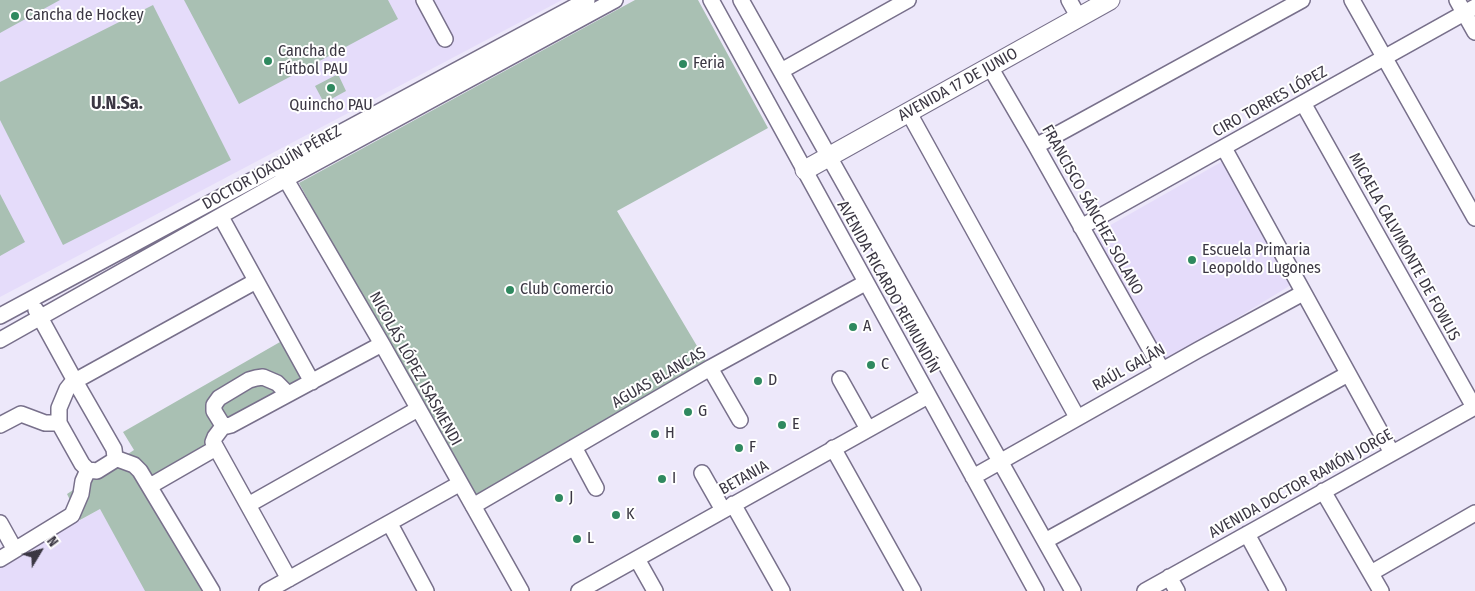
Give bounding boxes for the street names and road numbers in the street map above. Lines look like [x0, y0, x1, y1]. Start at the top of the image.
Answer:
street label: AVENIDA 17 DE JUNIO [895, 44, 1021, 126]
street label: CIRO TORRES LÓPEZ [1209, 63, 1331, 141]
street label: DOCTOR JOAQUÍN PÉREZ [199, 122, 345, 214]
street label: FRANCISCO SÁNCHEZ SOLANO [1037, 122, 1147, 298]
street label: MICAELA CALVIMONTE DE FOWLIS [1344, 150, 1464, 344]
street label: AVENIDA RICARDO REIMUNDÍN [832, 197, 944, 377]
street label: NICOLÁS LÓPEZ ISASMENDI [365, 289, 465, 449]
street label: RAÚL GALÁN [1089, 340, 1169, 396]
street label: AGUAS BLANCAS [609, 343, 709, 413]
street label: AVENIDA DOCTOR RAMÓN JORGE [1206, 425, 1396, 543]
street label: BETANIA [716, 457, 772, 499]

